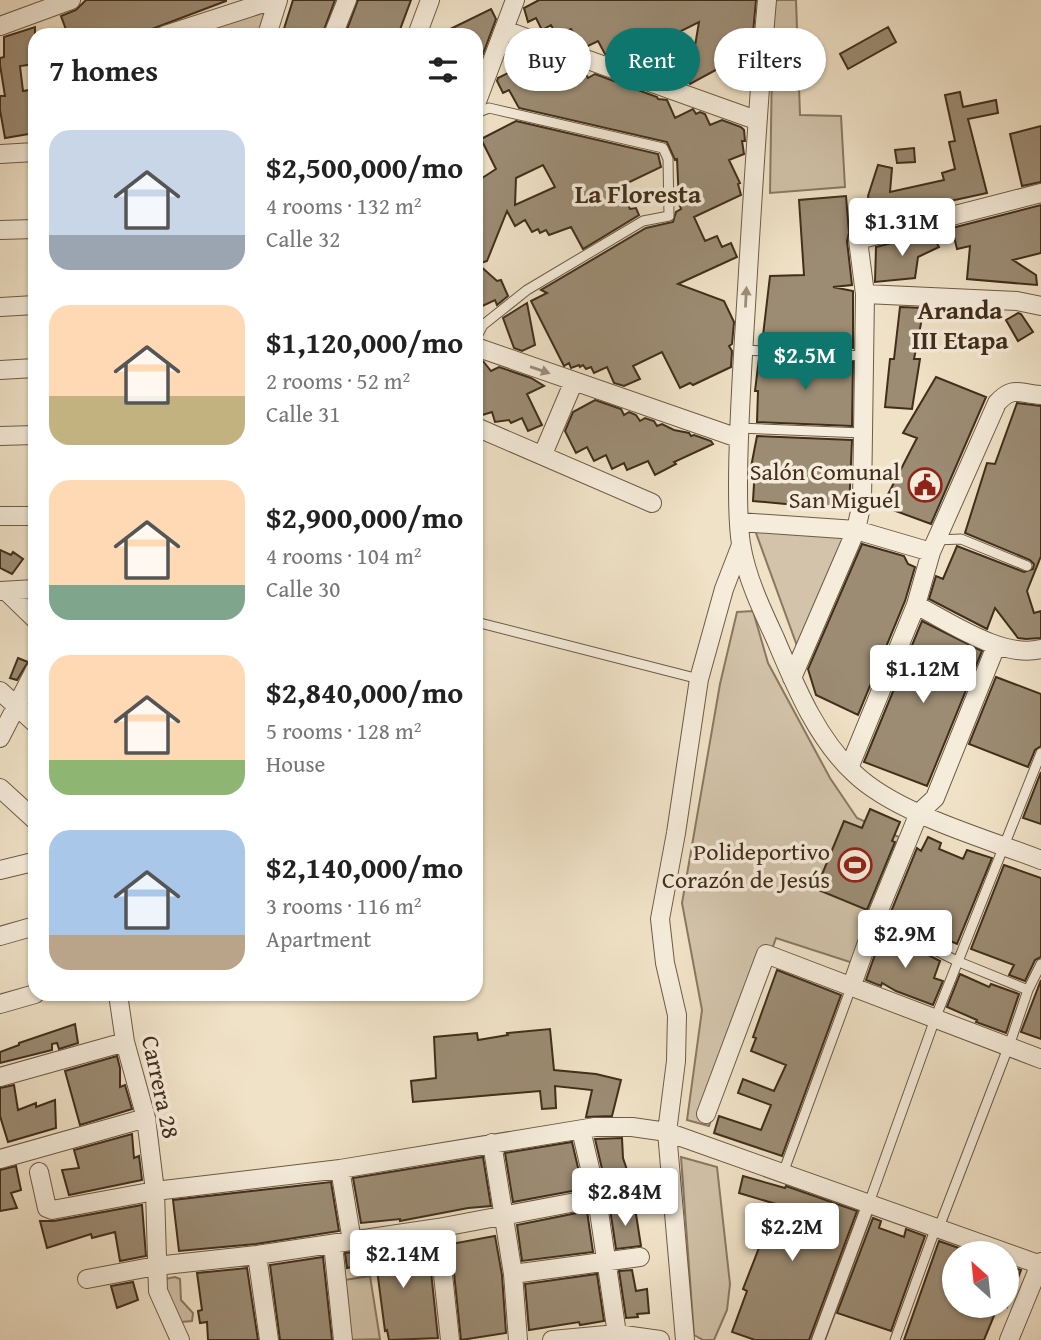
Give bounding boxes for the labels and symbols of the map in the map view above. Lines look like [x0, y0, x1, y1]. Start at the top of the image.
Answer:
district label: La Floresta [575, 174, 702, 213]
pin: $1.31M [845, 198, 959, 258]
one-way arrow [741, 286, 752, 308]
district label: Aranda III Etapa [911, 290, 1009, 359]
pin: $2.5M [756, 332, 854, 392]
one-way arrow [530, 364, 551, 375]
place label: Salón Comunal San Miguel [750, 454, 900, 517]
public building icon: Salón Comunal San Miguel [906, 466, 944, 504]
pin: $1.12M [866, 646, 980, 705]
place label: Polideportivo Corazón de Jesús [662, 834, 830, 897]
sports icon: Polideportivo Corazón de Jesús [836, 846, 874, 884]
pin: $2.9M [856, 911, 954, 970]
street label: Carrera 28 [133, 1032, 189, 1142]
pin: $2.84M [568, 1168, 682, 1228]
pin: $2.2M [743, 1204, 841, 1263]
pin: $2.14M [346, 1230, 460, 1290]
north arrow [942, 1241, 1018, 1318]

